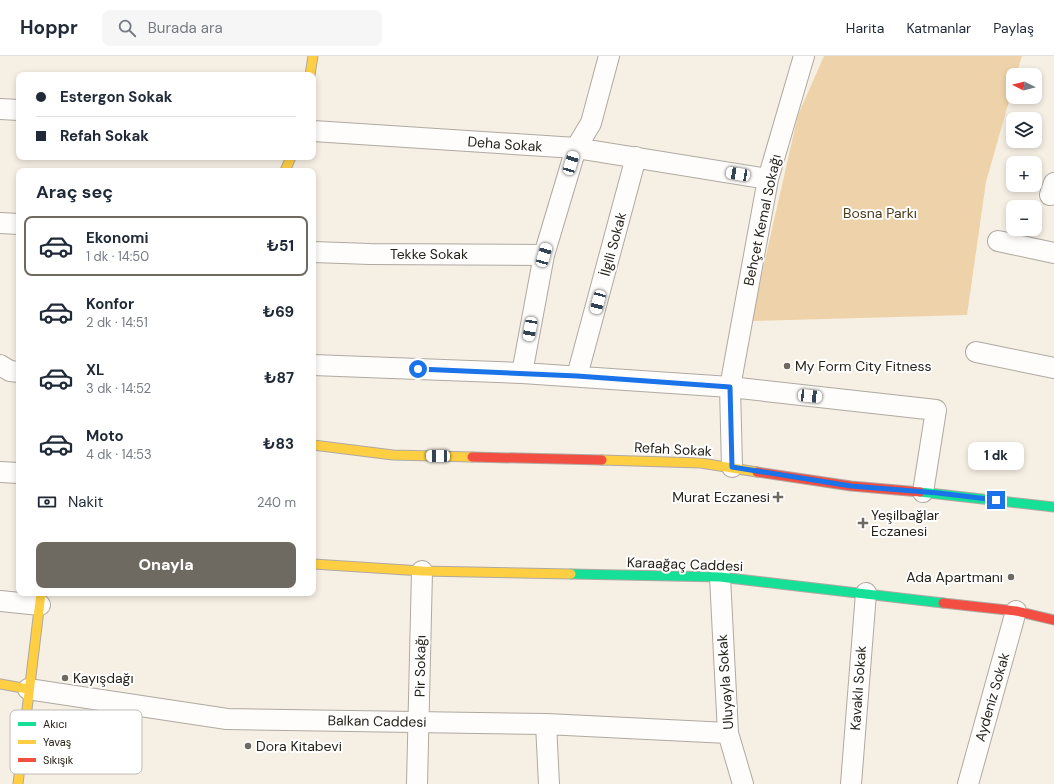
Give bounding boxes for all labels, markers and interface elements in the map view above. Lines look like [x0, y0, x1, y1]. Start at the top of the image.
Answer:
search box [102, 10, 382, 46]
text: Hoppr [20, 15, 78, 40]
icon: search [116, 17, 138, 39]
text: Burada ara [148, 18, 223, 38]
text: Harita [846, 19, 884, 37]
text: Katmanlar [906, 19, 971, 37]
text: Paylaş [993, 19, 1034, 37]
north arrow [1006, 68, 1042, 104]
map controls [1006, 68, 1042, 236]
text: Estergon Sokak [60, 87, 172, 107]
button: layers [1006, 112, 1042, 148]
text: Refah Sokak [60, 126, 149, 146]
street label: Deha Sokak [467, 132, 543, 156]
car [562, 150, 580, 176]
street label: Behçet Kemal Sokağı [739, 153, 785, 287]
button: + [1006, 156, 1042, 192]
car [725, 166, 751, 182]
text: Araç seç [36, 180, 113, 204]
button: − [1006, 200, 1042, 236]
park label: Bosna Parkı [843, 204, 917, 222]
street label: İlgili Sokak [596, 210, 630, 278]
icon: car [38, 228, 74, 264]
text: Ekonomi [86, 228, 148, 248]
text: ₺51 [267, 236, 294, 256]
car [535, 242, 553, 268]
street label: Tekke Sokak [390, 245, 468, 263]
text: 1 dk · 14:50 [86, 248, 149, 265]
car [589, 289, 607, 315]
icon: car [38, 294, 74, 330]
text: Konfor [86, 294, 134, 314]
text: ₺69 [263, 302, 294, 322]
text: 2 dk · 14:51 [86, 314, 148, 331]
car [522, 316, 538, 342]
place label: My Form City Fitness [795, 357, 931, 375]
icon: car [38, 360, 74, 396]
text: XL [86, 360, 104, 380]
route start [409, 360, 427, 378]
marker: My Form City Fitness [782, 361, 792, 371]
text: ₺87 [264, 368, 294, 388]
text: 3 dk · 14:52 [86, 380, 151, 397]
car [797, 389, 823, 403]
icon: car [38, 426, 74, 462]
text: Moto [86, 426, 124, 446]
text: ₺83 [263, 434, 294, 454]
street label: Refah Sokak [634, 438, 712, 460]
callout: 1 dk [968, 442, 1024, 470]
text: 4 dk · 14:53 [86, 446, 152, 463]
text: 1 dk [984, 447, 1008, 464]
car [426, 450, 450, 462]
place label: Murat Eczanesi [672, 488, 770, 506]
icon: cash [36, 491, 58, 513]
route end [987, 491, 1005, 509]
text: Nakit [68, 492, 103, 512]
marker: Murat Eczanesi [773, 492, 783, 502]
text: 240 m [257, 494, 296, 511]
place label: Yeşilbağlar Eczanesi [871, 506, 939, 540]
marker: Yeşilbağlar Eczanesi [858, 518, 868, 528]
button: Onayla [36, 542, 296, 588]
street label: Karaağaç Caddesi [627, 553, 743, 575]
place label: Ada Apartmanı [906, 568, 1003, 586]
marker: Ada Apartmanı [1006, 572, 1016, 582]
street label: Uluyayla Sokak [713, 634, 737, 730]
street label: Pir Sokağı [410, 635, 430, 697]
street label: Kavaklı Sokak [846, 645, 870, 731]
street label: Aydeniz Sokak [971, 650, 1013, 744]
place label: Kayışdağı [73, 669, 134, 687]
marker: Kayışdağı [60, 673, 70, 683]
legend [10, 710, 142, 774]
street label: Balkan Caddesi [327, 711, 427, 731]
text: Akıcı [43, 717, 67, 731]
text: Yavaş [43, 735, 71, 749]
place label: Dora Kitabevi [256, 737, 342, 755]
marker: Dora Kitabevi [243, 741, 253, 751]
text: Sıkışık [43, 753, 74, 767]

